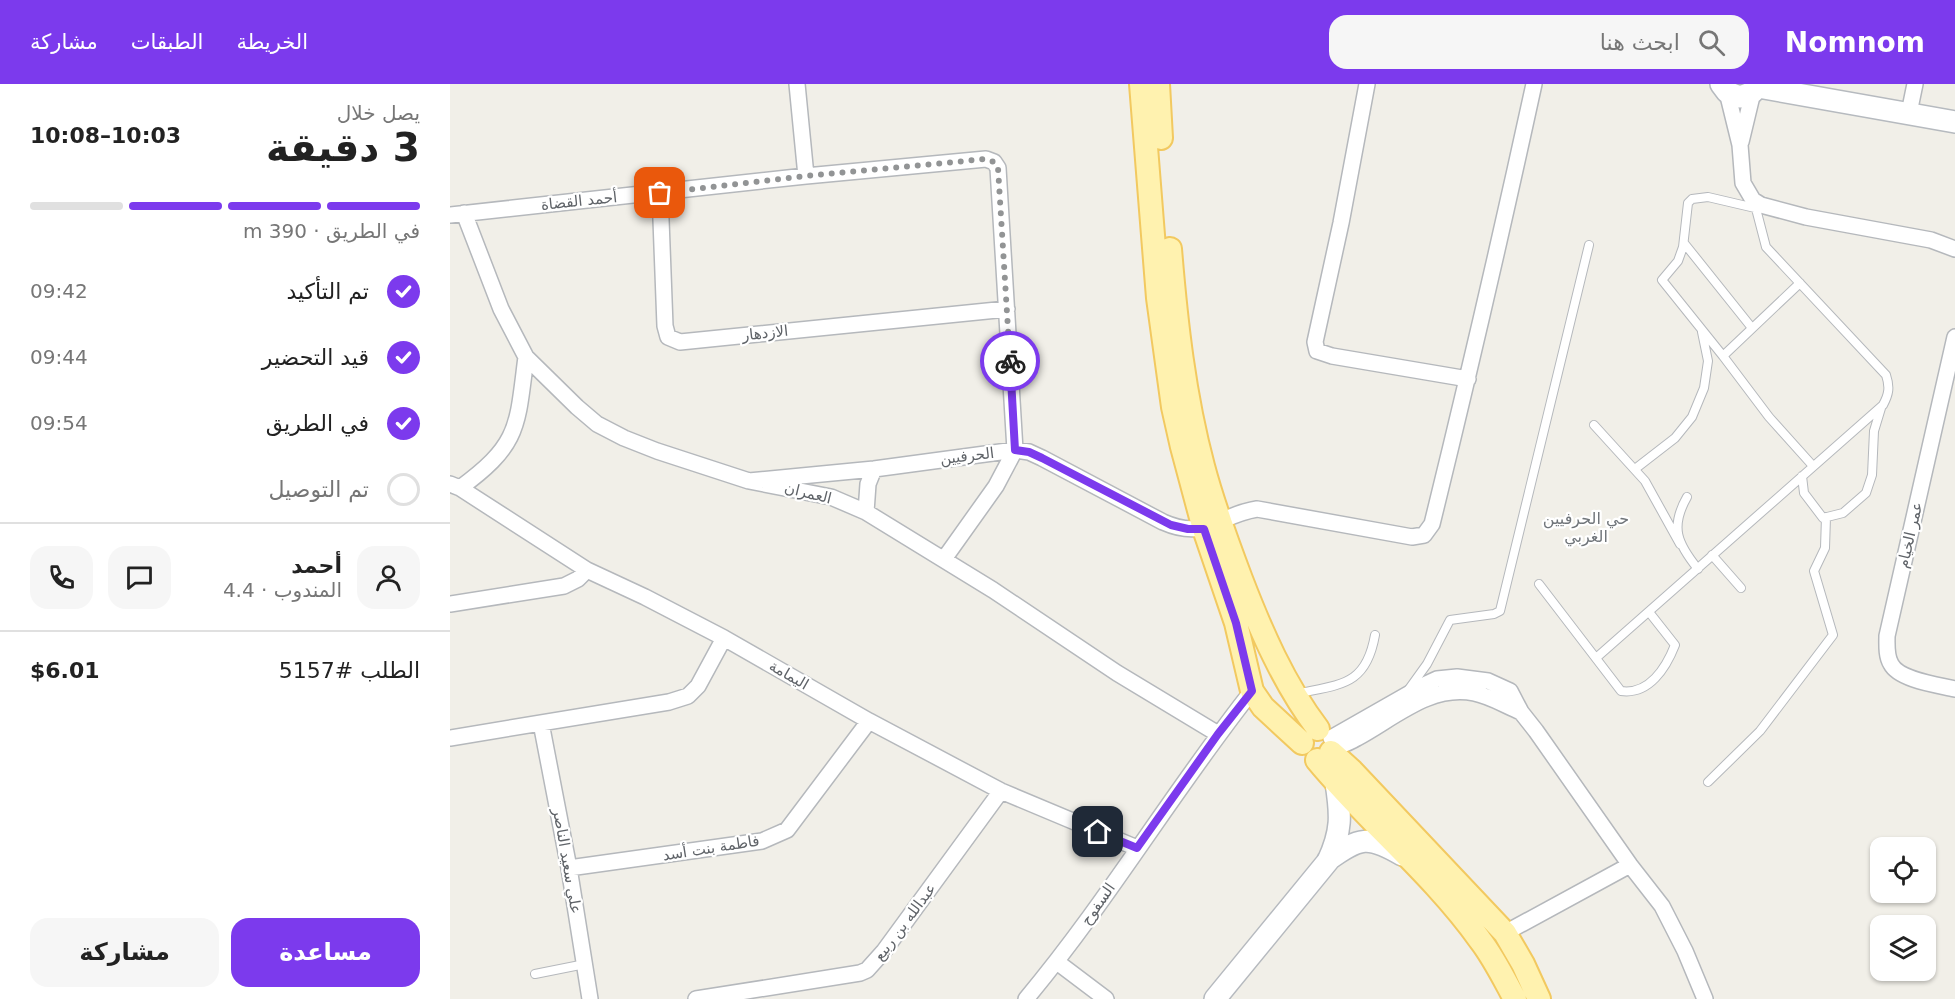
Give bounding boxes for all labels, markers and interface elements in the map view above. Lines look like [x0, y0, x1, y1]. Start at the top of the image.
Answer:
search box [1329, 15, 1749, 69]
icon: search [1695, 26, 1728, 59]
text: Nomnom [1785, 26, 1925, 59]
text: مشاركة [30, 30, 98, 54]
text: الطبقات [131, 30, 203, 54]
text: الخريطة [236, 30, 308, 54]
text: ابحث هنا [1600, 30, 1680, 55]
text: يصل خلال [337, 101, 420, 125]
text: 10:03–10:08 [30, 123, 181, 148]
text: 3 دقيقة [266, 125, 420, 170]
pin [634, 167, 685, 218]
icon: bag [643, 176, 676, 209]
street label: أحمد القضاة [540, 187, 618, 214]
text: في الطريق · 390 m [243, 219, 420, 243]
icon: check [387, 275, 420, 308]
text: 09:42 [30, 279, 88, 303]
text: تم التأكيد [286, 279, 369, 304]
street label: الازدهار [740, 322, 789, 344]
courier [980, 331, 1040, 391]
icon: check [387, 341, 420, 374]
text: 09:44 [30, 345, 88, 369]
text: قيد التحضير [262, 345, 369, 370]
icon: bike [994, 345, 1027, 378]
icon: check [387, 407, 420, 440]
text: 09:54 [30, 411, 88, 435]
text: في الطريق [266, 411, 369, 436]
street label: الحرفيين [939, 444, 995, 468]
text: تم التوصيل [268, 477, 369, 502]
street label: العمران [782, 478, 834, 508]
street label: عمر الخيام [1894, 500, 1926, 570]
district label: حي الحرفيين الغربي [1543, 509, 1629, 547]
button: phone [30, 546, 93, 609]
button: chat [108, 546, 171, 609]
button: person [357, 546, 420, 609]
text: أحمد [291, 553, 342, 578]
text: المندوب · 4.4 [223, 578, 342, 602]
street label: اليمامة [766, 657, 812, 693]
text: $6.01 [30, 658, 100, 683]
text: الطلب #5157 [279, 658, 420, 683]
street label: علي سعيد الناصر [548, 806, 585, 915]
pin [1072, 806, 1123, 857]
icon: home [1081, 815, 1114, 848]
street label: فاطمة بنت أسد [661, 830, 761, 865]
map controls [1870, 837, 1936, 981]
button: locate [1870, 837, 1936, 903]
street label: عبدالله بن ربيع [870, 880, 940, 964]
street label: السفوح [1077, 880, 1119, 928]
button: layers [1870, 915, 1936, 981]
button: مشاركة [30, 918, 219, 987]
button: مساعدة [231, 918, 420, 987]

